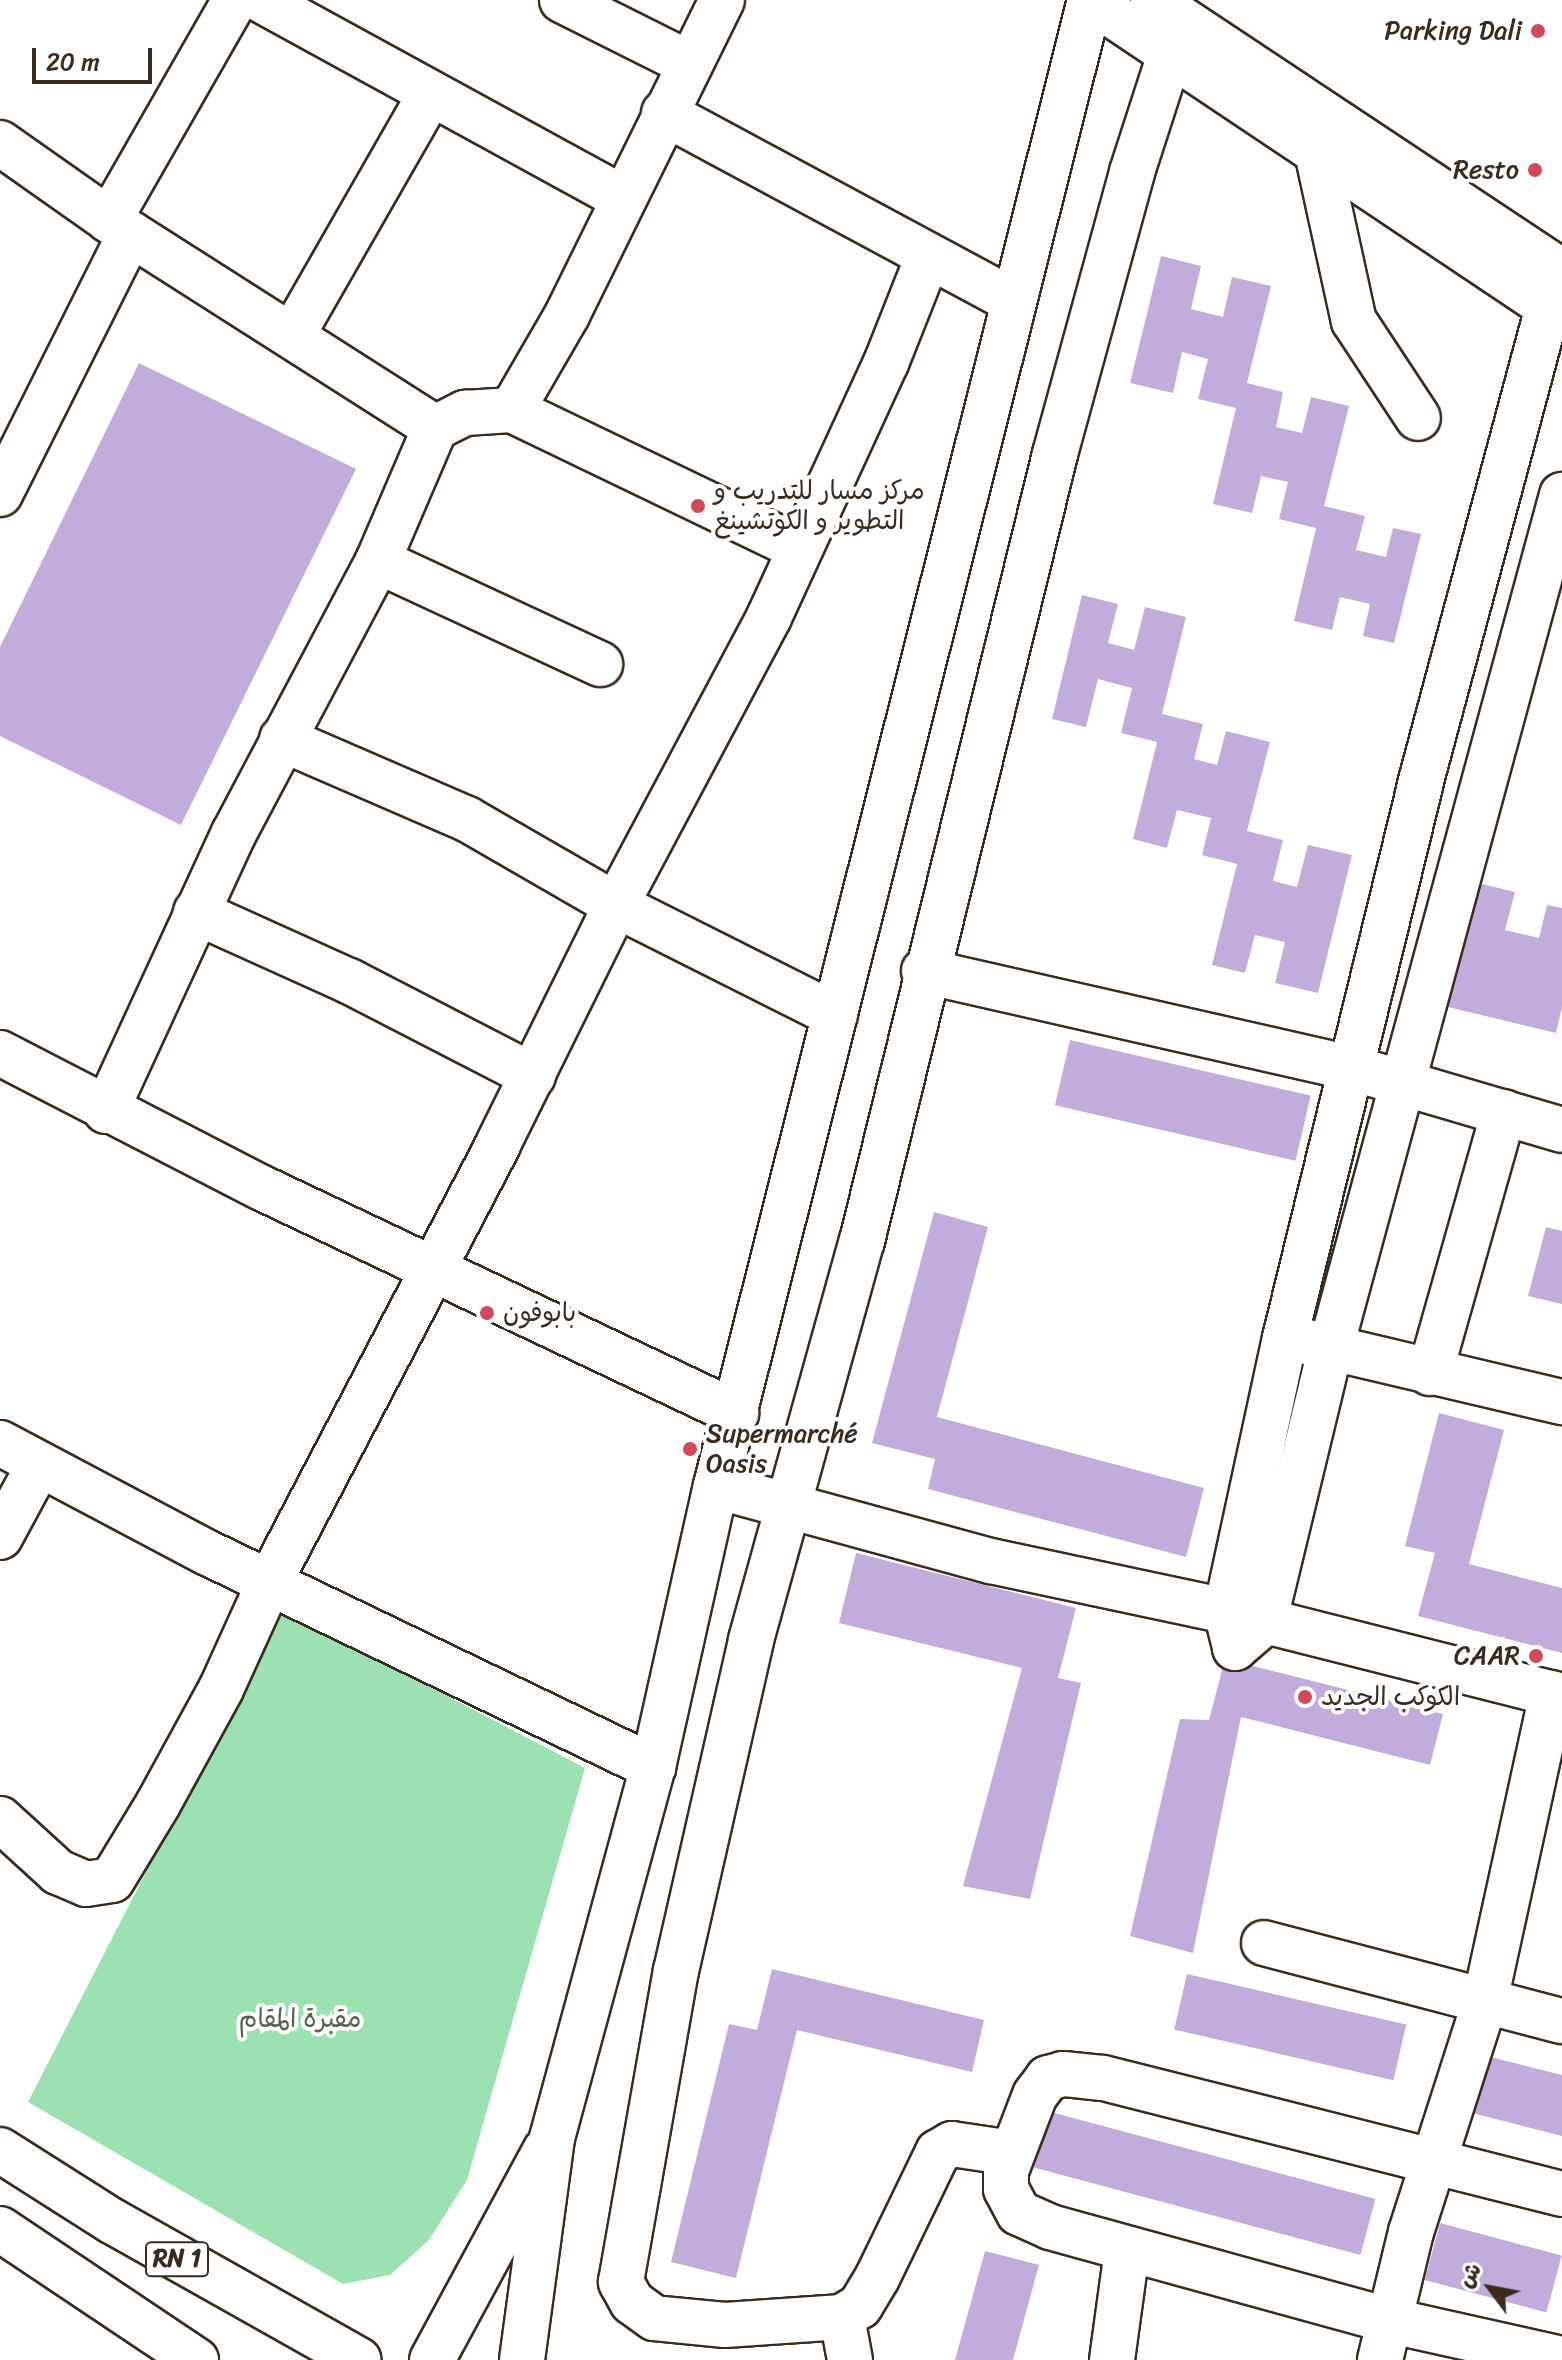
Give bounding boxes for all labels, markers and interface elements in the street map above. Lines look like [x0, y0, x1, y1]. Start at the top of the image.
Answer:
place label: Parking Dali [1384, 15, 1522, 47]
marker: Parking Dali [1529, 22, 1547, 40]
scale bar [36, 32, 156, 82]
text: 20 m [46, 41, 100, 83]
place label: Resto [1453, 154, 1519, 186]
marker: Resto [1526, 161, 1544, 179]
place label: مركز مسار للتدريب و التطوير و الكوتشينغ [714, 475, 925, 536]
marker: مركز مسار للتدريب و التطوير و الكوتشينغ [689, 497, 707, 515]
place label: بابوفون [503, 1297, 576, 1329]
marker: بابوفون [478, 1304, 496, 1322]
place label: Supermarché Oasis [706, 1418, 858, 1480]
marker: Supermarché Oasis [681, 1440, 699, 1458]
place label: CAAR [1454, 1640, 1520, 1672]
marker: CAAR [1527, 1647, 1545, 1665]
place label: الكوكب الجديد [1321, 1681, 1460, 1713]
marker: الكوكب الجديد [1296, 1688, 1314, 1706]
park label: مقبرة المقام [239, 2003, 361, 2035]
road number: RN 1 [145, 2239, 209, 2279]
north arrow [1450, 2248, 1530, 2328]
text: ش [1446, 2254, 1492, 2296]

